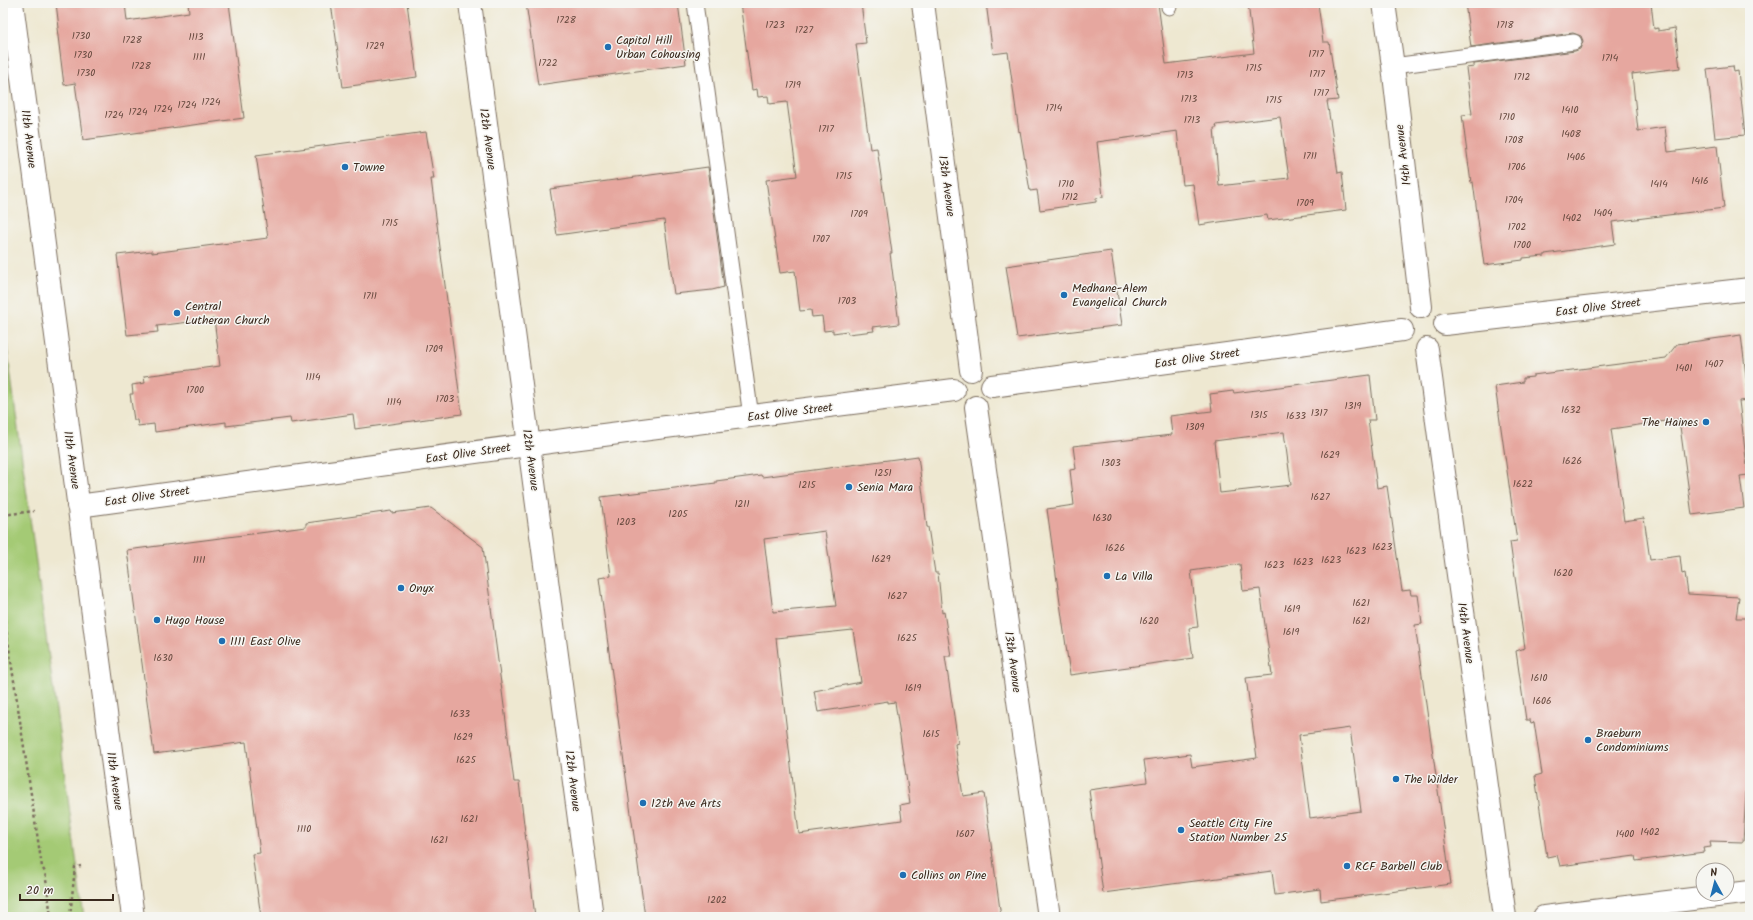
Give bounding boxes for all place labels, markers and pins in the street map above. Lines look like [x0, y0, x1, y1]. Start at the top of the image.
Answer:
place label: Capitol Hill Urban Cohousing [616, 31, 701, 64]
marker: Capitol Hill Urban Cohousing [603, 42, 613, 52]
place label: Towne [353, 158, 385, 177]
marker: Towne [340, 162, 350, 172]
place label: Medhane-Alem Evangelical Church [1072, 279, 1167, 312]
marker: Medhane-Alem Evangelical Church [1059, 290, 1069, 300]
place label: Central Lutheran Church [185, 297, 270, 330]
marker: Central Lutheran Church [172, 308, 182, 318]
place label: The Haines [1642, 413, 1698, 432]
marker: The Haines [1701, 417, 1711, 427]
place label: Senia Mara [857, 478, 914, 497]
marker: Senia Mara [844, 482, 854, 492]
place label: La Villa [1115, 567, 1153, 586]
marker: La Villa [1102, 571, 1112, 581]
place label: Onyx [409, 579, 434, 598]
marker: Onyx [396, 583, 406, 593]
place label: Hugo House [165, 611, 225, 630]
marker: Hugo House [152, 615, 162, 625]
place label: 1111 East Olive [230, 632, 301, 651]
marker: 1111 East Olive [217, 636, 227, 646]
place label: Braeburn Condominiums [1596, 724, 1669, 757]
marker: Braeburn Condominiums [1583, 735, 1593, 745]
place label: The Wilder [1404, 770, 1459, 789]
marker: The Wilder [1391, 774, 1401, 784]
place label: 12th Ave Arts [651, 794, 721, 813]
marker: 12th Ave Arts [638, 798, 648, 808]
place label: Seattle City Fire Station Number 25 [1189, 814, 1289, 847]
marker: Seattle City Fire Station Number 25 [1176, 825, 1186, 835]
place label: RCF Barbell Club [1355, 857, 1443, 876]
marker: RCF Barbell Club [1342, 861, 1352, 871]
place label: Collins on Pine [911, 866, 987, 885]
marker: Collins on Pine [898, 870, 908, 880]

